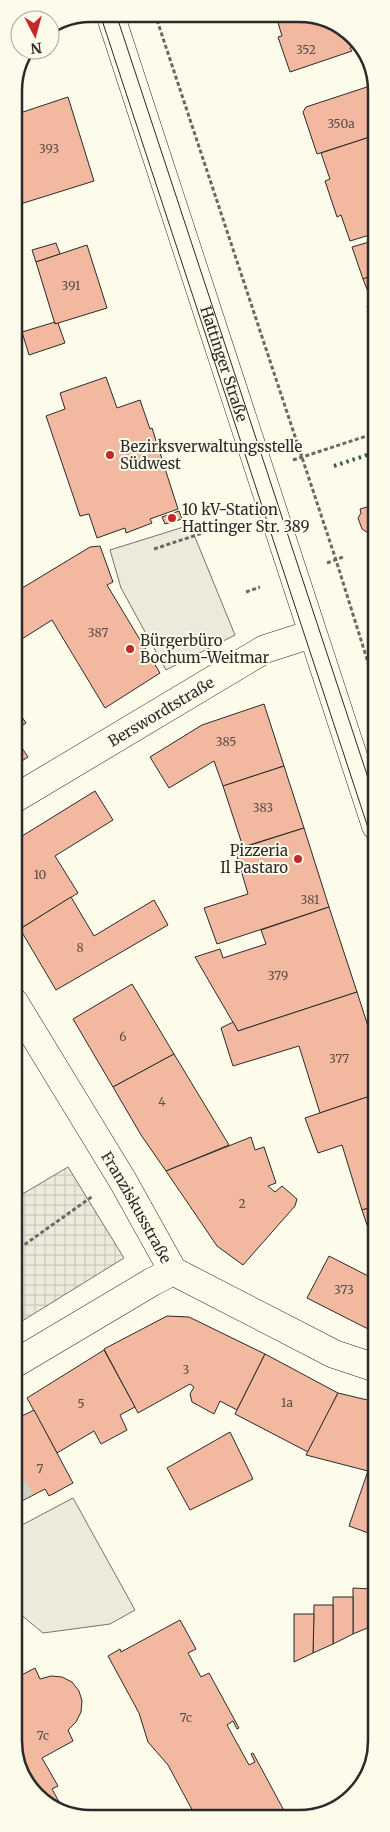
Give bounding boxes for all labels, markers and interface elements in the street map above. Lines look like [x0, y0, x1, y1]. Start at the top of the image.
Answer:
north arrow [10, 10, 60, 60]
text: N [30, 38, 43, 57]
house number: 352 [296, 42, 316, 57]
house number: 350a [327, 116, 355, 131]
house number: 393 [39, 141, 59, 156]
house number: 391 [62, 278, 81, 293]
street label: Hattinger Straße [197, 303, 252, 424]
place label: Bezirksverwaltungsstelle Südwest [120, 437, 302, 473]
marker: Bezirksverwaltungsstelle Südwest [104, 449, 116, 461]
place label: 10 kV-Station Hattinger Str. 389 [182, 500, 310, 536]
marker: 10 kV-Station Hattinger Str. 389 [166, 512, 178, 524]
house number: 387 [88, 625, 108, 640]
place label: Bürgerbüro Bochum-Weitmar [140, 631, 270, 667]
marker: Bürgerbüro Bochum-Weitmar [124, 643, 136, 655]
street label: Berswordtstraße [104, 672, 218, 750]
house number: 385 [216, 734, 236, 749]
house number: 383 [253, 800, 273, 815]
place label: Pizzeria Il Pastaro [220, 841, 288, 877]
marker: Pizzeria Il Pastaro [292, 853, 304, 865]
house number: 10 [34, 867, 47, 882]
house number: 381 [301, 892, 320, 907]
house number: 8 [76, 940, 84, 955]
house number: 379 [268, 968, 288, 983]
house number: 6 [119, 1029, 127, 1044]
house number: 377 [329, 1051, 349, 1066]
house number: 4 [158, 1094, 166, 1109]
street label: Franziskusstraße [98, 1148, 176, 1266]
house number: 2 [238, 1196, 246, 1211]
house number: 373 [334, 1282, 354, 1297]
house number: 3 [183, 1362, 190, 1377]
house number: 1a [281, 1395, 293, 1410]
house number: 5 [77, 1396, 85, 1411]
house number: 7 [37, 1461, 44, 1476]
house number: 7c [180, 1710, 192, 1725]
house number: 7c [37, 1728, 49, 1743]

